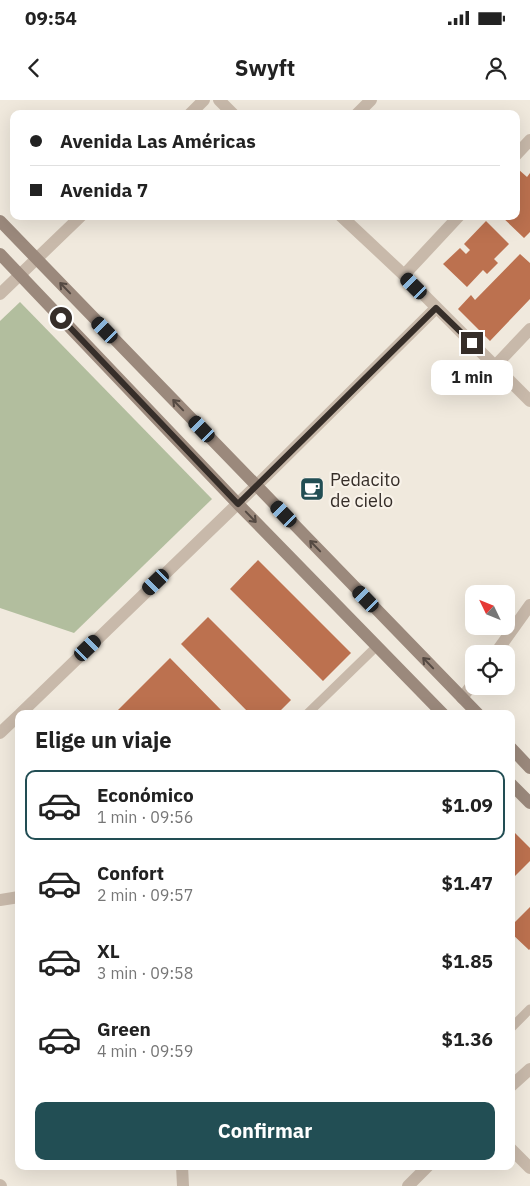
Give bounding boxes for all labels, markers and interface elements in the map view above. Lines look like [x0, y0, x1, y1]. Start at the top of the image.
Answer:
text: 09:54 [25, 6, 77, 30]
text: Swyft [235, 53, 295, 82]
icon: back [20, 54, 48, 82]
icon: person [482, 54, 510, 82]
text: Avenida Las Américas [60, 129, 256, 153]
text: Avenida 7 [60, 178, 148, 202]
car [398, 270, 429, 302]
one-way arrow [59, 281, 71, 294]
route start [50, 307, 72, 329]
car [89, 314, 120, 346]
route end [461, 332, 483, 354]
callout: 1 min [431, 360, 513, 396]
text: 1 min [451, 367, 493, 387]
one-way arrow [172, 398, 184, 411]
car [186, 413, 217, 445]
place label: Pedacito de cielo [330, 468, 400, 512]
cafe icon: Pedacito de cielo [299, 476, 325, 502]
car [268, 498, 299, 530]
one-way arrow [245, 511, 257, 524]
one-way arrow [309, 540, 321, 553]
car [139, 566, 172, 598]
car [350, 583, 381, 615]
north arrow [465, 585, 515, 635]
map controls [465, 585, 515, 695]
car [71, 632, 104, 664]
button: locate [465, 645, 515, 695]
one-way arrow [422, 657, 435, 669]
text: Elige un viaje [35, 725, 172, 754]
icon: car [37, 783, 82, 828]
text: Económico [97, 783, 194, 807]
text: $1.09 [441, 793, 493, 817]
text: 1 min · 09:56 [97, 807, 193, 827]
icon: car [37, 861, 82, 906]
text: Confort [97, 861, 164, 885]
text: $1.47 [441, 871, 493, 895]
text: 2 min · 09:57 [97, 885, 193, 905]
icon: car [37, 939, 82, 984]
text: XL [97, 939, 120, 963]
text: $1.85 [441, 949, 493, 973]
text: 3 min · 09:58 [97, 963, 193, 983]
icon: car [37, 1017, 82, 1062]
text: Green [97, 1017, 151, 1041]
text: $1.36 [441, 1027, 493, 1051]
text: 4 min · 09:59 [97, 1041, 193, 1061]
button: Confirmar [35, 1102, 495, 1160]

